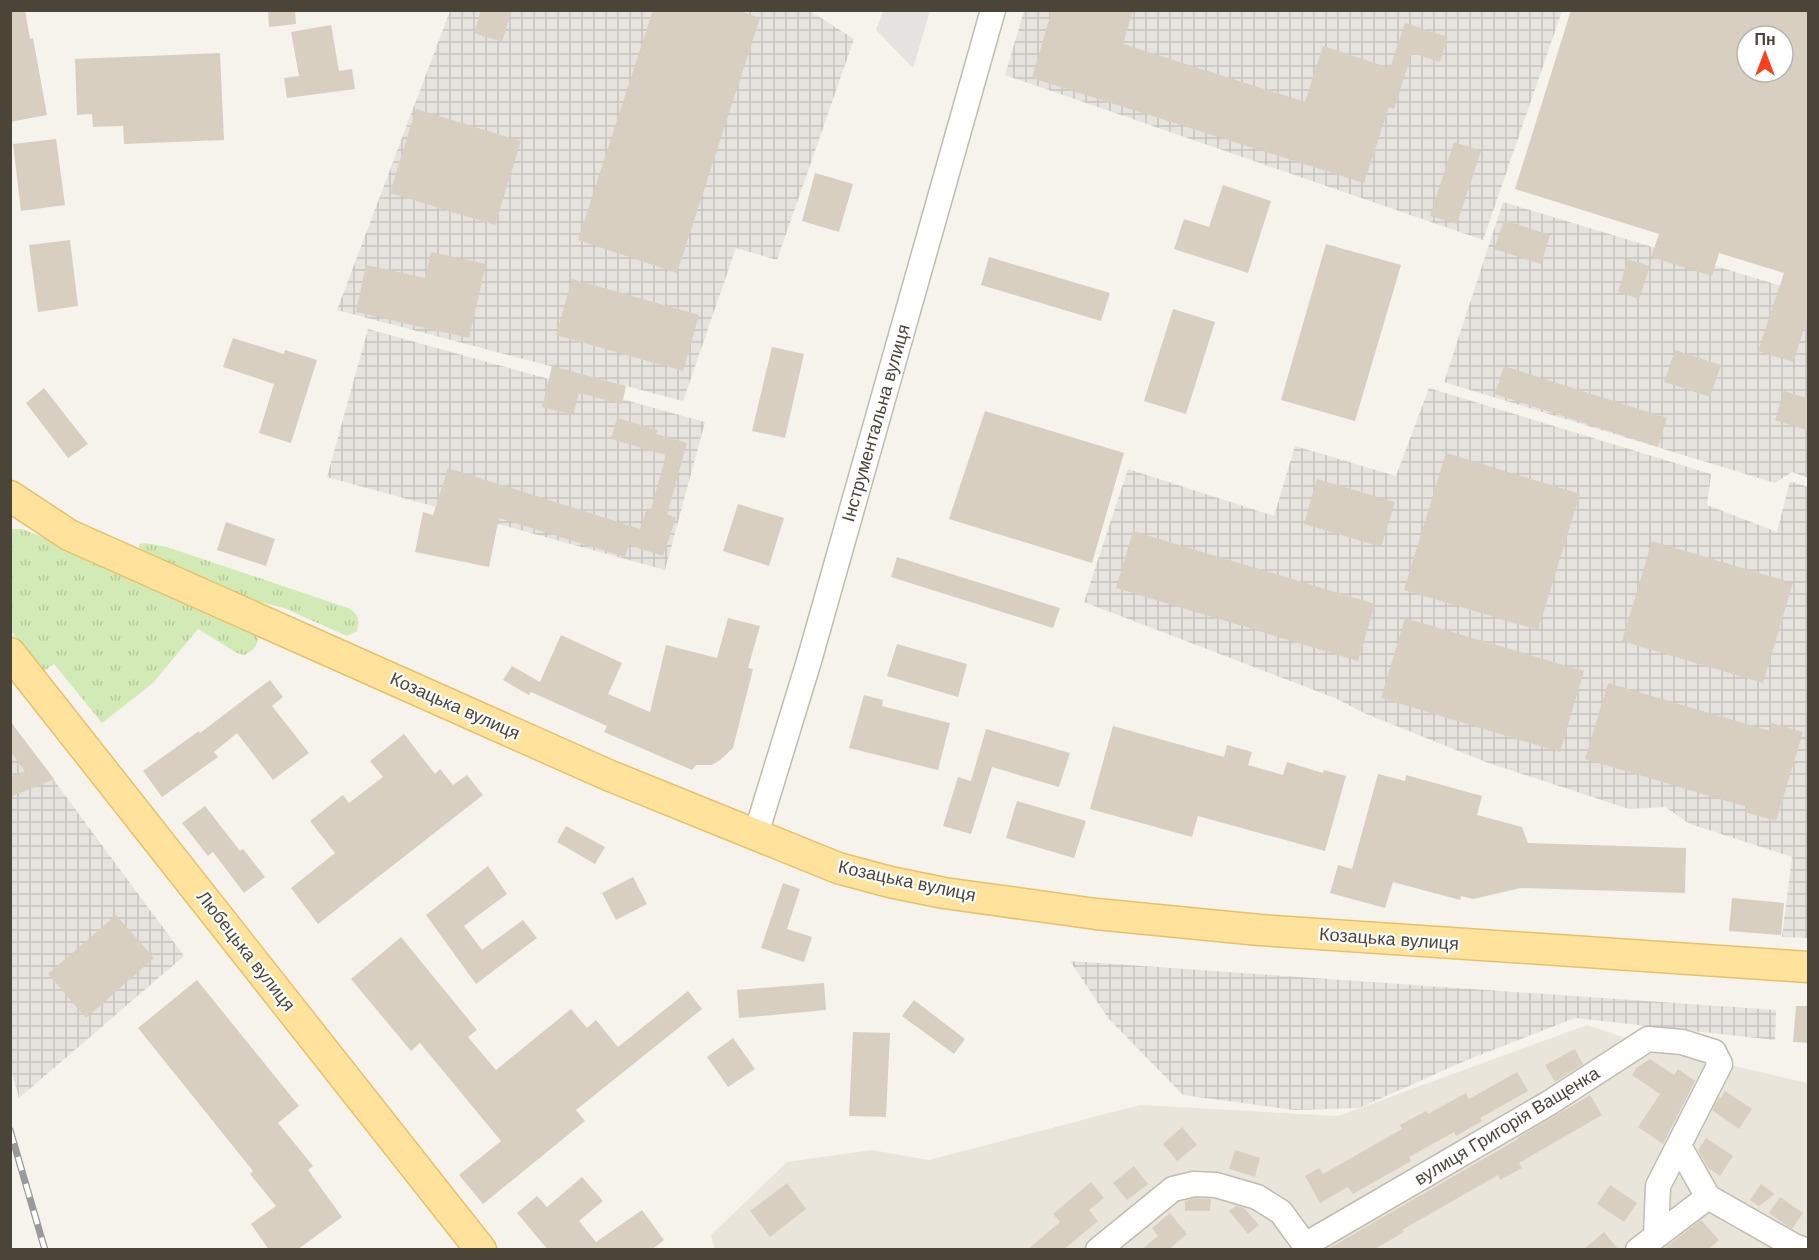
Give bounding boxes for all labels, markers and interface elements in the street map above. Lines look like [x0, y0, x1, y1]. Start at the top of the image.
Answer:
north arrow [1735, 24, 1795, 84]
text: Пн [1754, 31, 1776, 48]
street label: Інструментальна вулиця [838, 322, 914, 524]
street label: Козацька вулиця [387, 668, 523, 744]
street label: Козацька вулиця [836, 857, 978, 905]
street label: Любецька вулиця [193, 887, 299, 1015]
street label: Козацька вулиця [1319, 924, 1459, 954]
street label: вулиця Григорія Ващенка [1411, 1062, 1604, 1189]

